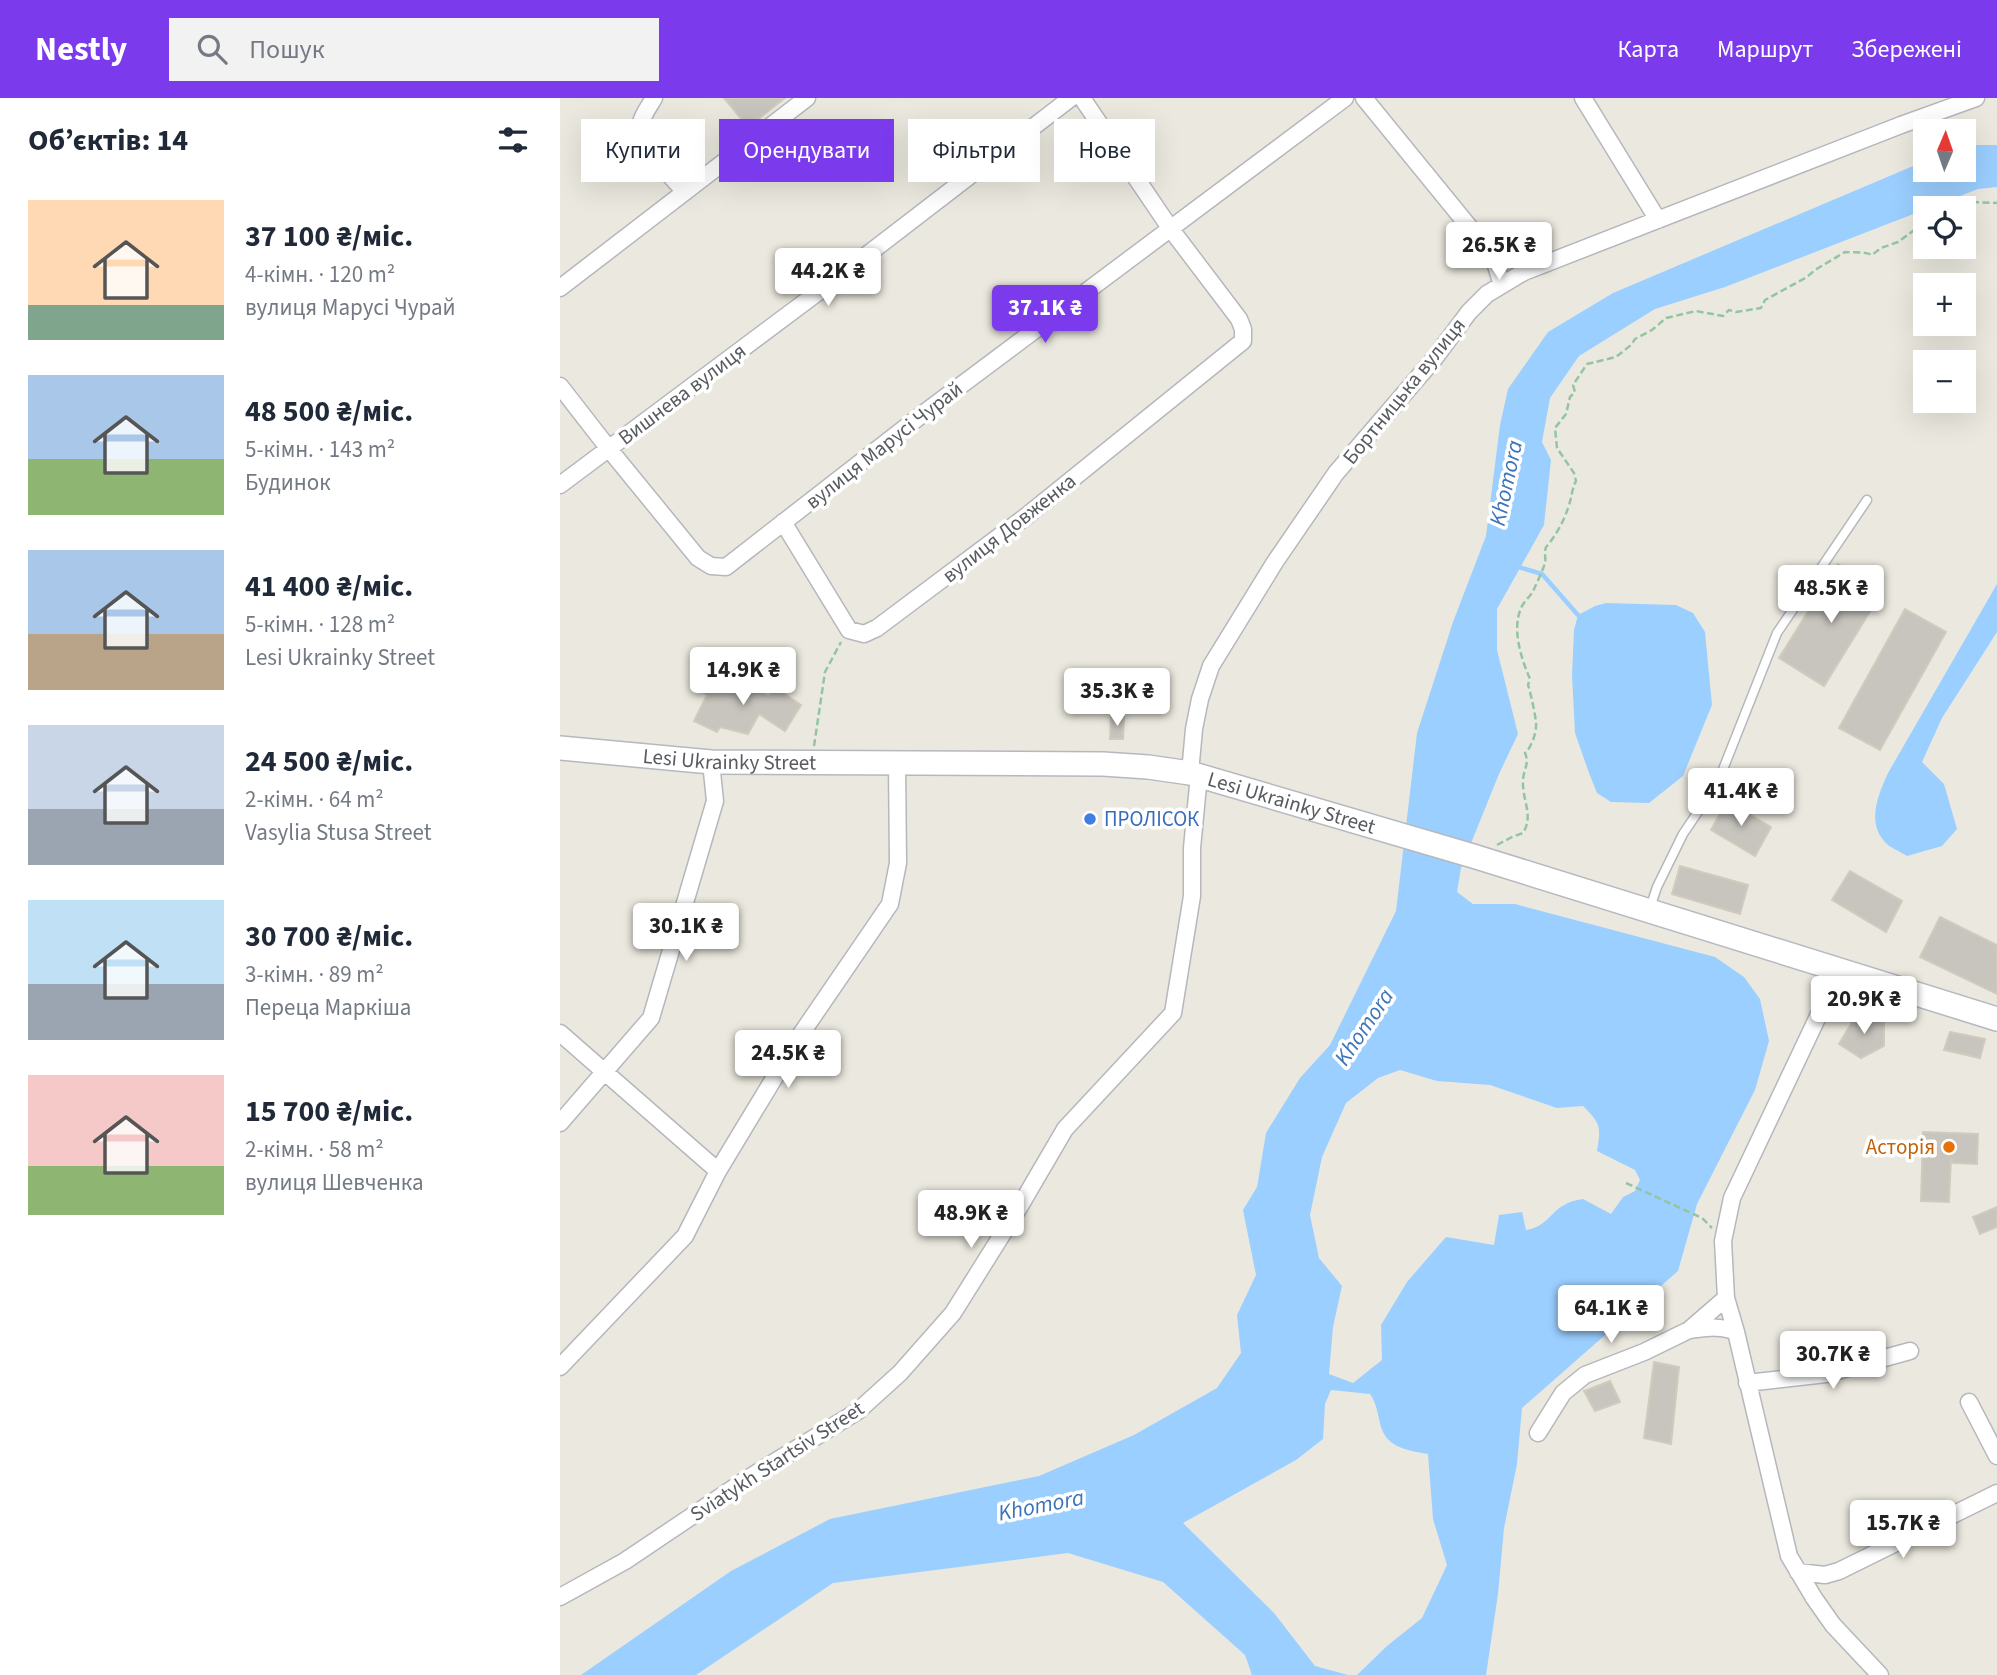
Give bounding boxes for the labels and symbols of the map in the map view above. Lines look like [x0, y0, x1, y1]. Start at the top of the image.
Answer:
north arrow [1913, 119, 1976, 182]
pin: 26.5K ₴ [1434, 222, 1564, 282]
pin: 44.2K ₴ [763, 248, 893, 308]
pin: 37.1K ₴ [980, 286, 1110, 345]
street label: Бортницька вулиця [1335, 311, 1473, 471]
street label: Вишнева вулиця [612, 336, 752, 452]
street label: вулиця Марусі Чурай [799, 374, 969, 516]
water label: Khomora [1481, 437, 1531, 529]
street label: вулиця Довженка [936, 466, 1082, 590]
pin: 48.5K ₴ [1766, 566, 1896, 625]
pin: 14.9K ₴ [678, 648, 808, 707]
pin: 35.3K ₴ [1052, 668, 1182, 728]
street label: Lesi Ukrainky Street [641, 741, 816, 778]
street label: Lesi Ukrainky Street [1204, 764, 1379, 842]
pin: 41.4K ₴ [1676, 768, 1806, 828]
place label: ПРОЛІСОК [1104, 804, 1200, 834]
marker: ПРОЛІСОК [1082, 811, 1098, 827]
pin: 30.1K ₴ [621, 904, 751, 963]
pin: 20.9K ₴ [1799, 976, 1929, 1036]
water label: Khomora [1326, 982, 1402, 1072]
pin: 24.5K ₴ [723, 1030, 853, 1090]
place label: Асторія [1866, 1132, 1935, 1162]
marker: Асторія [1941, 1139, 1957, 1155]
pin: 48.9K ₴ [906, 1190, 1036, 1250]
pin: 64.1K ₴ [1546, 1286, 1676, 1345]
pin: 30.7K ₴ [1768, 1332, 1898, 1391]
street label: Sviatykh Startsiv Street [684, 1393, 870, 1529]
water label: Khomora [995, 1481, 1087, 1529]
pin: 15.7K ₴ [1838, 1500, 1968, 1560]

